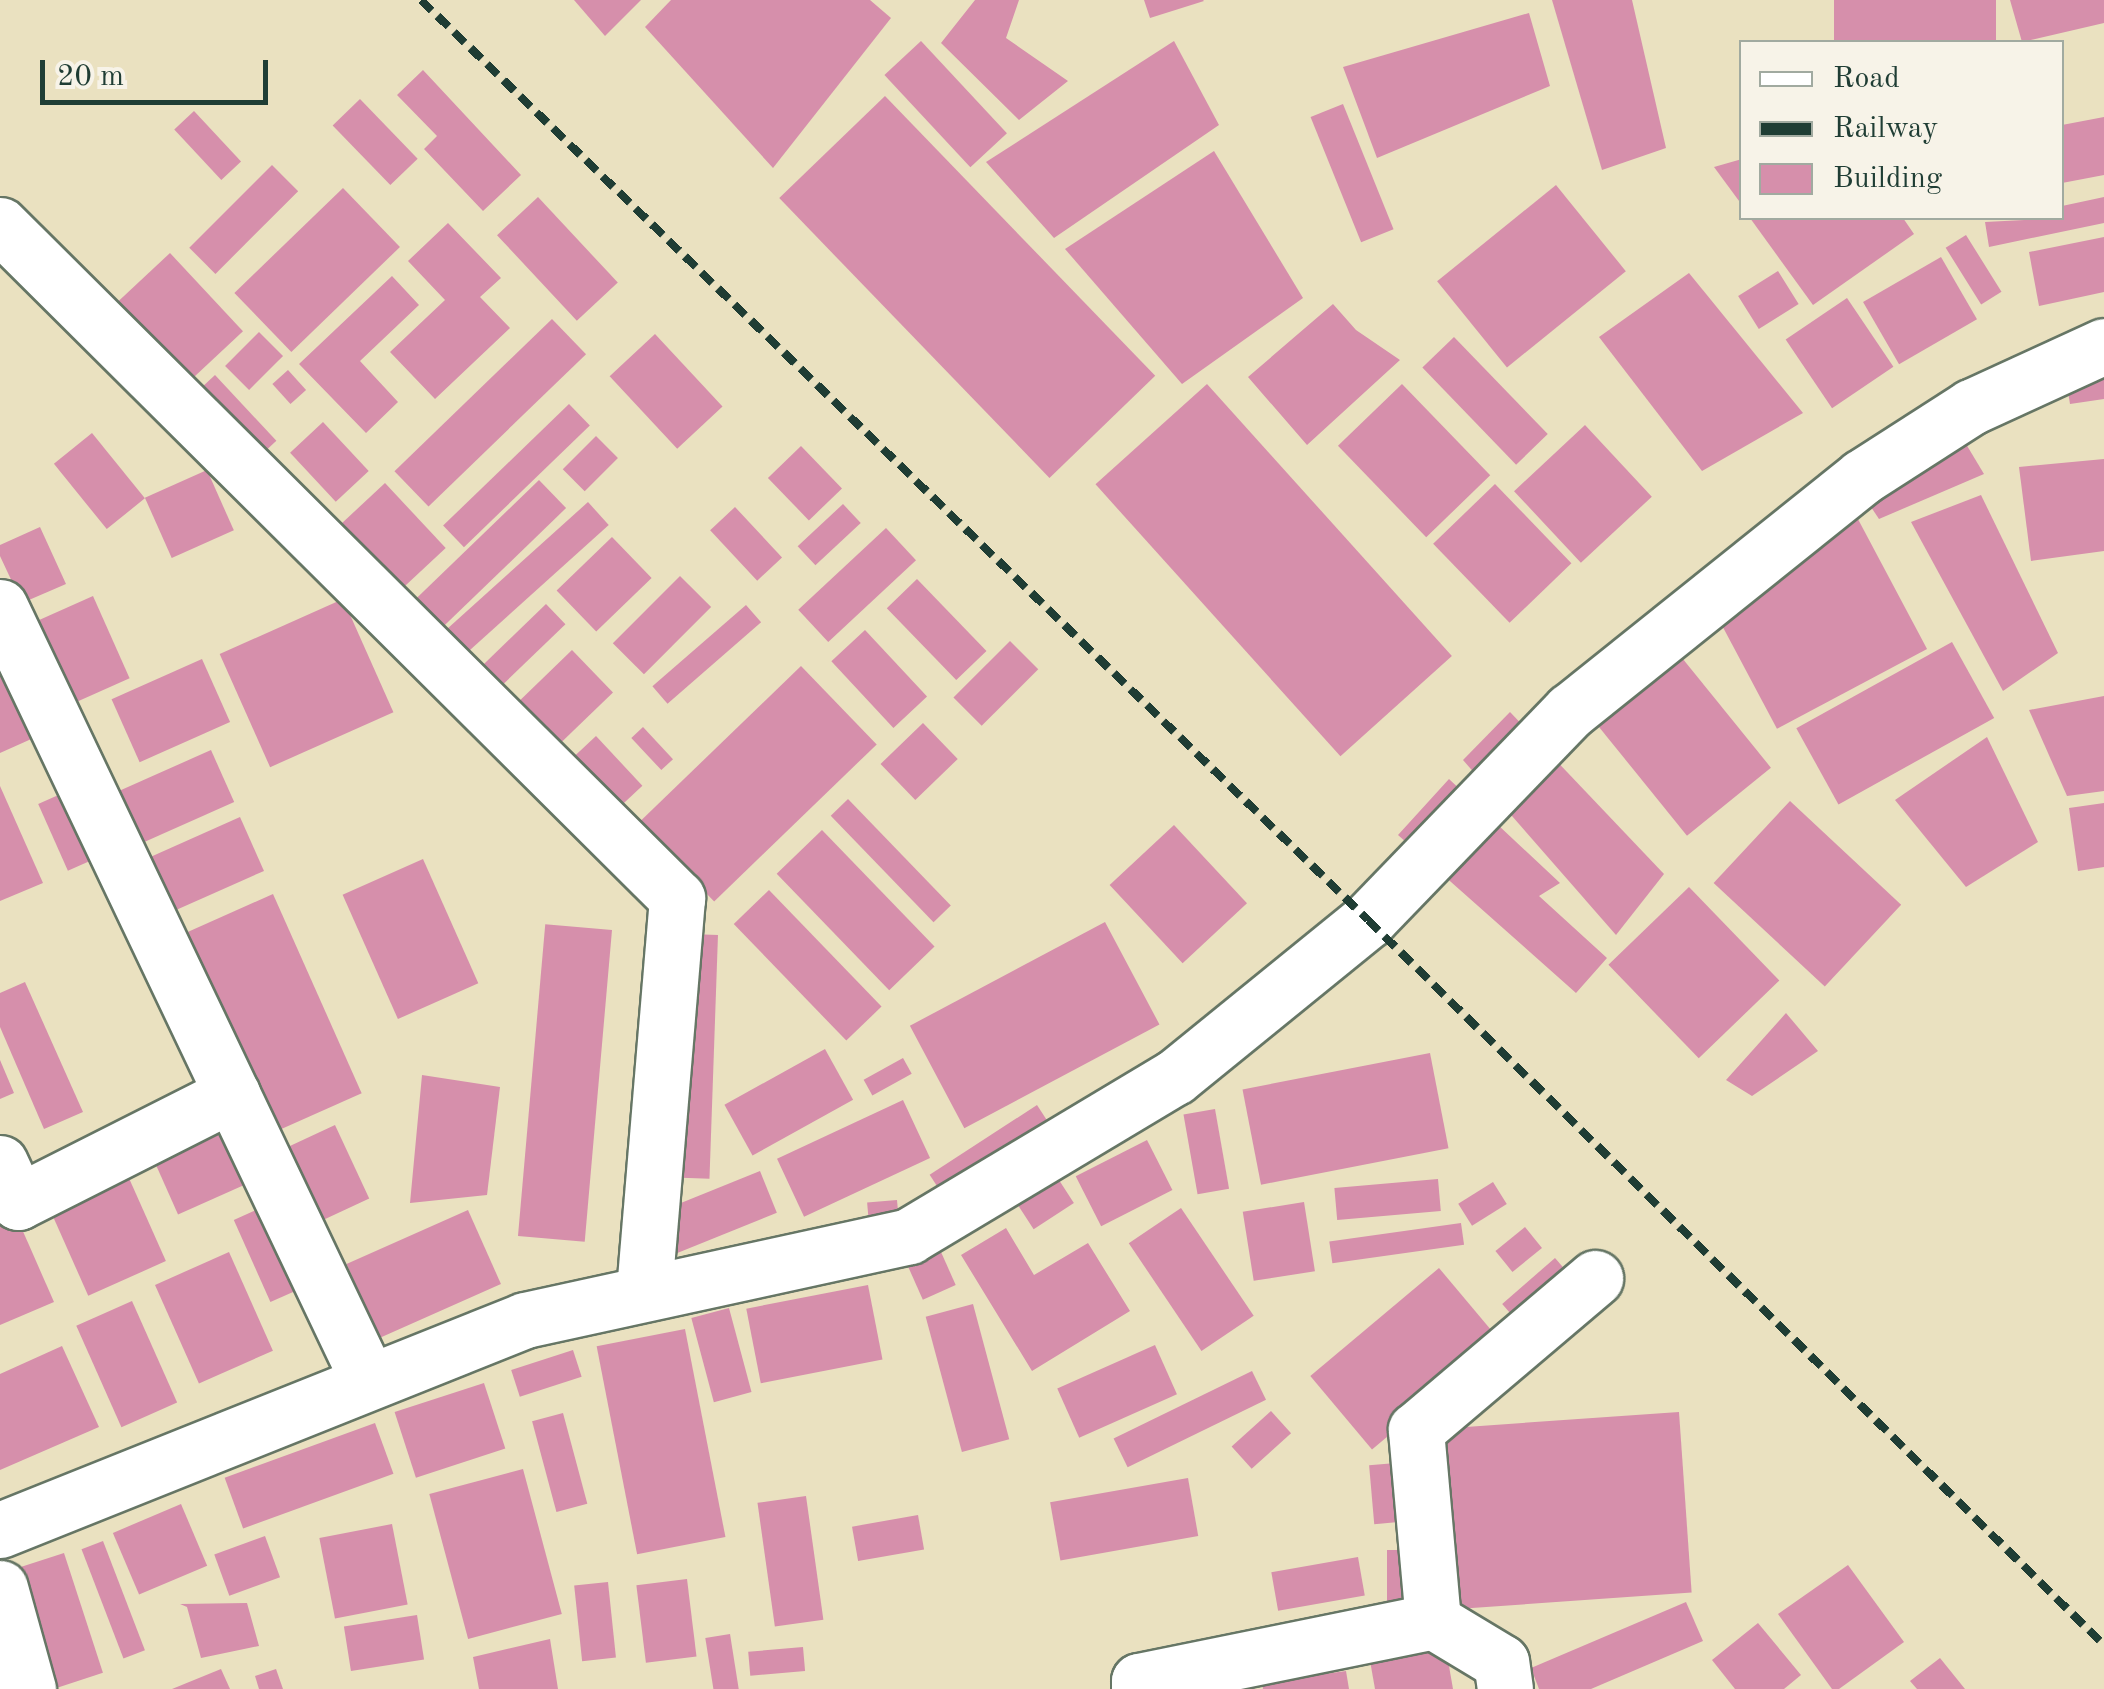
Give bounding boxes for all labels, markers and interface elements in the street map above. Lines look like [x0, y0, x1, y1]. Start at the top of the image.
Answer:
scale bar [45, 40, 272, 102]
legend [1739, 40, 2064, 220]
text: 20 m [57, 62, 124, 92]
text: Road [1833, 64, 1900, 94]
text: Railway [1833, 114, 1938, 144]
text: Building [1833, 164, 1942, 194]

